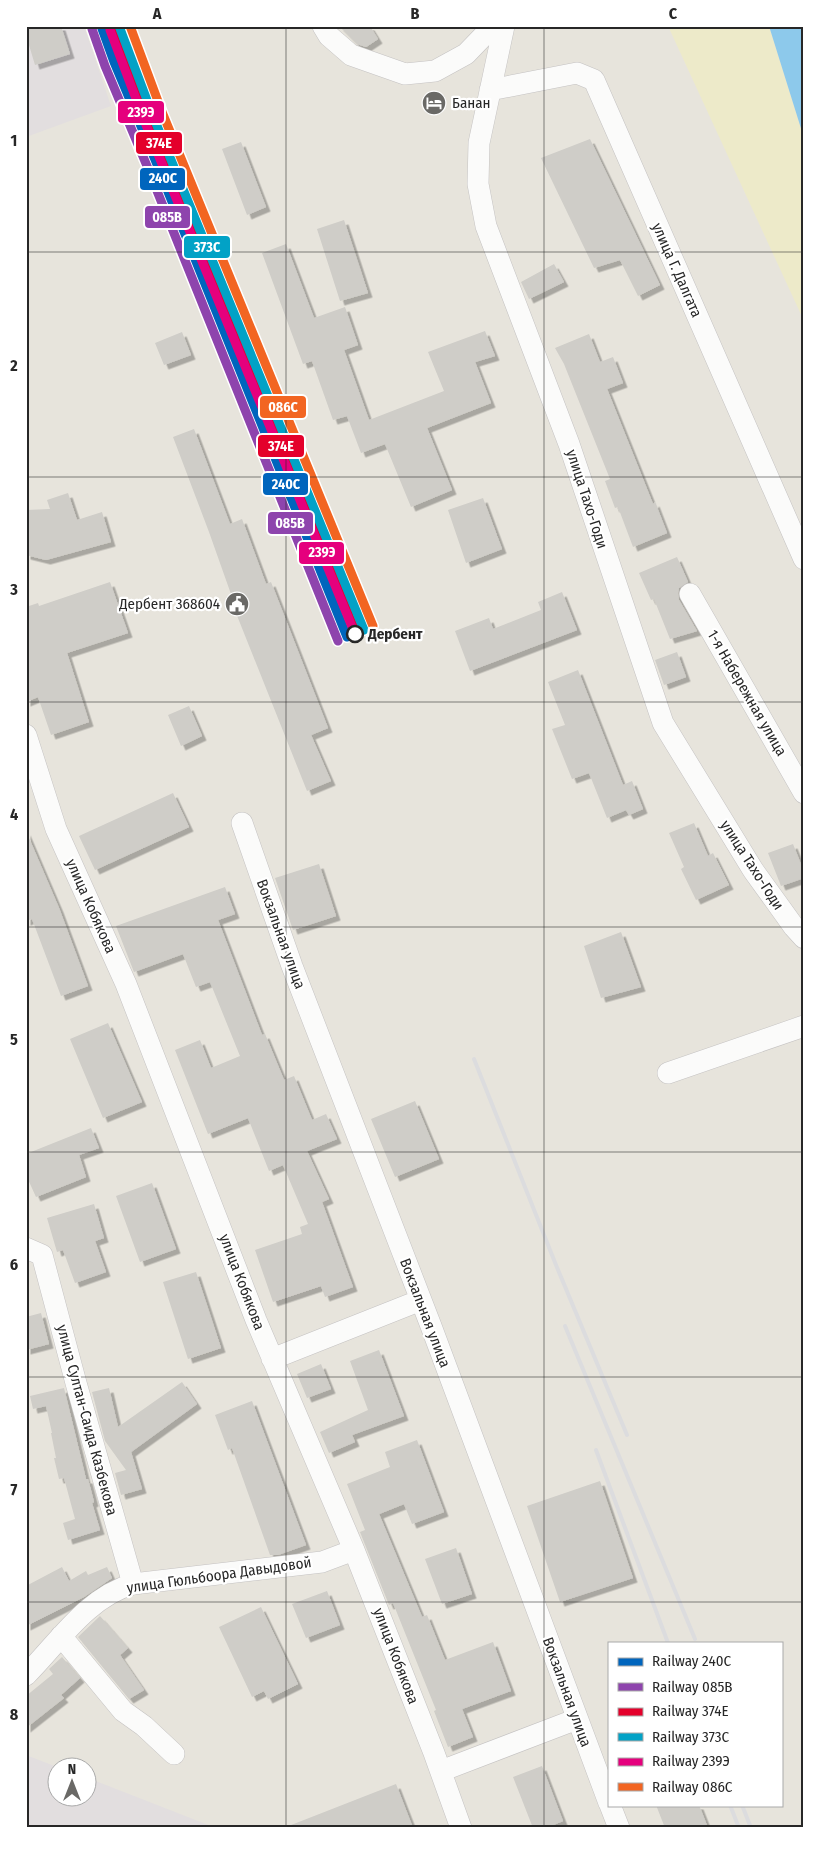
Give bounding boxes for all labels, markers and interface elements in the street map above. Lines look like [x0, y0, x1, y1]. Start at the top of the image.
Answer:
text: A [152, 4, 162, 23]
text: B [411, 4, 420, 23]
text: C [669, 4, 678, 23]
hotel icon: Банан [421, 90, 447, 116]
place label: Банан [452, 94, 491, 112]
line badge: 239Э [117, 100, 165, 124]
text: 239Э [127, 104, 155, 121]
text: 1 [11, 131, 17, 150]
line badge: 374Е [135, 131, 183, 155]
text: 374Е [145, 135, 172, 152]
line badge: 240С [139, 167, 186, 191]
text: 240С [148, 170, 178, 187]
line badge: 085В [144, 205, 191, 229]
text: 085В [152, 209, 182, 226]
street label: улица Г. Далгата [648, 220, 706, 320]
line badge: 373C [183, 235, 231, 259]
text: 373C [193, 239, 221, 256]
text: 2 [9, 356, 18, 375]
line badge: 086С [259, 395, 307, 419]
text: 086С [268, 399, 299, 416]
line badge: 374Е [257, 434, 305, 458]
text: 374Е [267, 438, 294, 455]
street label: улица Тахо-Годи [562, 447, 612, 551]
line badge: 240С [262, 472, 309, 496]
text: 240С [271, 476, 301, 493]
line badge: 085В [267, 511, 314, 535]
text: 085В [275, 515, 305, 532]
line badge: 239Э [298, 541, 345, 565]
text: 239Э [308, 544, 336, 561]
text: 3 [9, 580, 18, 599]
public building icon: Дербент 368604 [224, 591, 250, 617]
place label: Дербент 368604 [118, 595, 220, 613]
marker: Дербент [346, 625, 364, 643]
place label: Дербент [367, 625, 423, 643]
street label: 1-я Набережная улица [704, 627, 790, 759]
text: 4 [10, 805, 18, 824]
street label: улица Тахо-Годи [716, 817, 788, 913]
street label: улица Кобякова [62, 856, 120, 956]
street label: Вокзальная улица [253, 877, 309, 991]
text: 5 [10, 1030, 18, 1049]
street label: улица Кобякова [215, 1231, 269, 1333]
text: 6 [10, 1255, 18, 1274]
street label: Вокзальная улица [396, 1256, 454, 1370]
street label: улица Султан-Саида Казбекова [53, 1323, 121, 1517]
text: 7 [11, 1480, 18, 1499]
street label: улица Гюльбоора Давыдовой [126, 1553, 312, 1597]
street label: улица Кобякова [369, 1605, 423, 1707]
street label: Вокзальная улица [539, 1635, 595, 1749]
legend [608, 1642, 782, 1806]
text: Railway 240С [652, 1652, 731, 1670]
text: Railway 085В [652, 1678, 733, 1696]
text: Railway 374Е [652, 1702, 729, 1720]
text: 8 [10, 1705, 19, 1724]
text: Railway 373C [652, 1728, 730, 1746]
text: Railway 239Э [652, 1752, 730, 1770]
north arrow [48, 1756, 98, 1806]
text: N [68, 1761, 76, 1778]
text: Railway 086С [652, 1778, 733, 1796]

